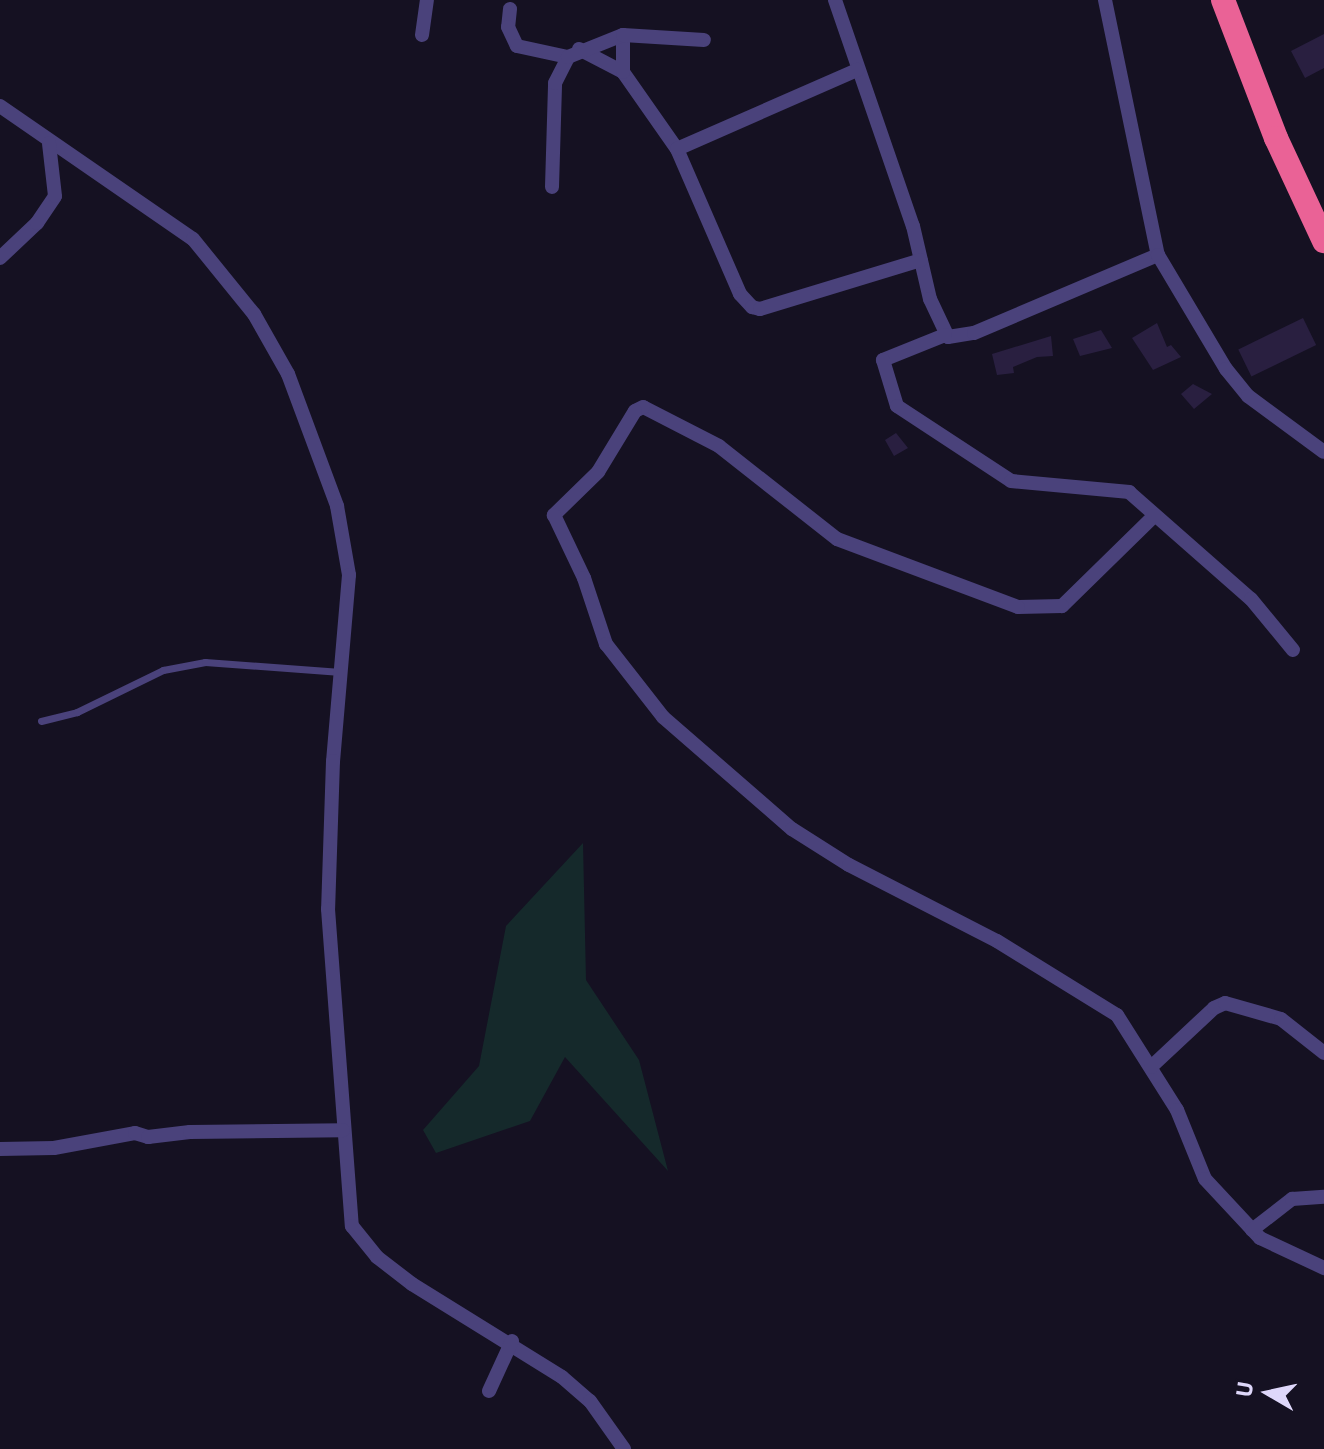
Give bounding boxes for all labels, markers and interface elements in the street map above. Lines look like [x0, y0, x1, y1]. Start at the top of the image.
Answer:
north arrow [1228, 1353, 1308, 1433]
text: U [1228, 1379, 1259, 1399]

